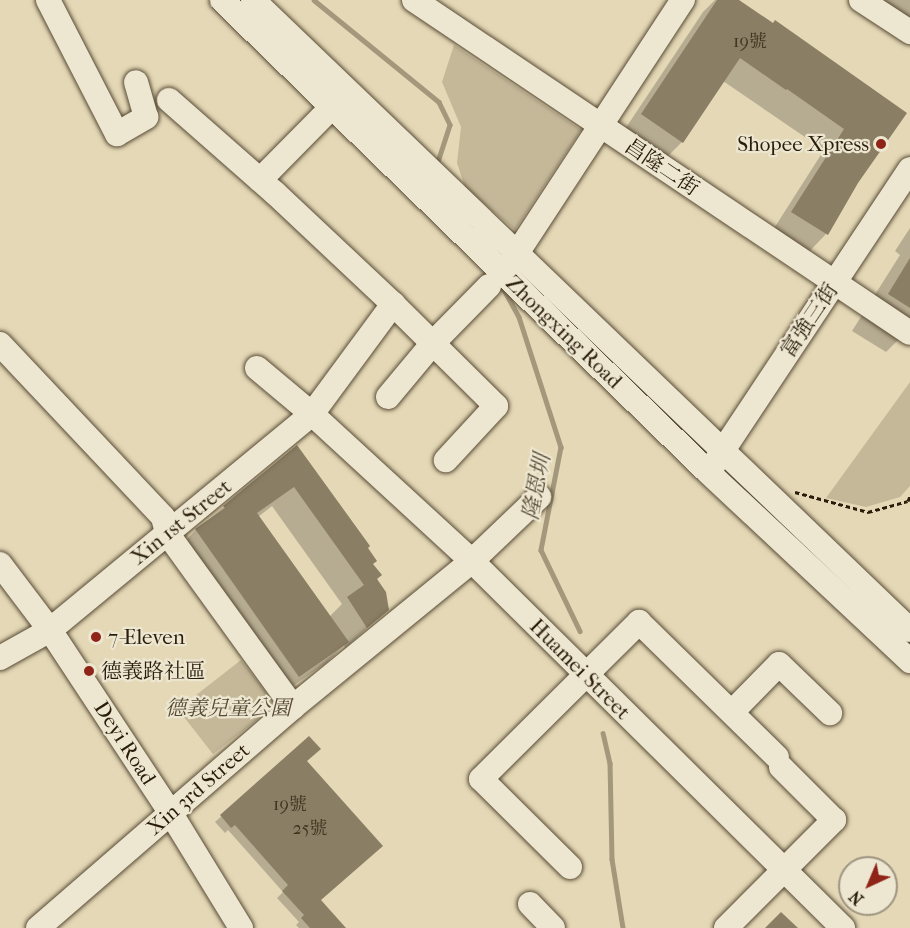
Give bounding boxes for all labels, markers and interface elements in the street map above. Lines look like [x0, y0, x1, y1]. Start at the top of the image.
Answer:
house number: 19號 [733, 31, 767, 53]
place label: Shopee Xpress [737, 131, 869, 157]
street label: 昌隆二街 [620, 133, 704, 201]
marker: Shopee Xpress [874, 137, 888, 151]
street label: Zhongxing Road [501, 270, 627, 394]
street label: 富強三街 [775, 278, 843, 362]
water label: 隆恩圳 [518, 452, 556, 522]
street label: Xin 1st Street [126, 474, 236, 570]
street label: Huamei Street [524, 613, 636, 725]
place label: 7-Eleven [108, 624, 185, 650]
marker: 7-Eleven [89, 630, 103, 644]
place label: 德義路社區 [101, 658, 206, 684]
marker: 德義路社區 [82, 664, 96, 678]
park label: 德義兒童公園 [165, 695, 291, 721]
street label: Deyi Road [89, 696, 161, 790]
street label: Xin 3rd Street [141, 738, 255, 840]
house number: 19號 [273, 794, 307, 816]
house number: 25號 [292, 818, 328, 840]
north arrow [838, 856, 898, 916]
text: N [846, 887, 868, 909]

